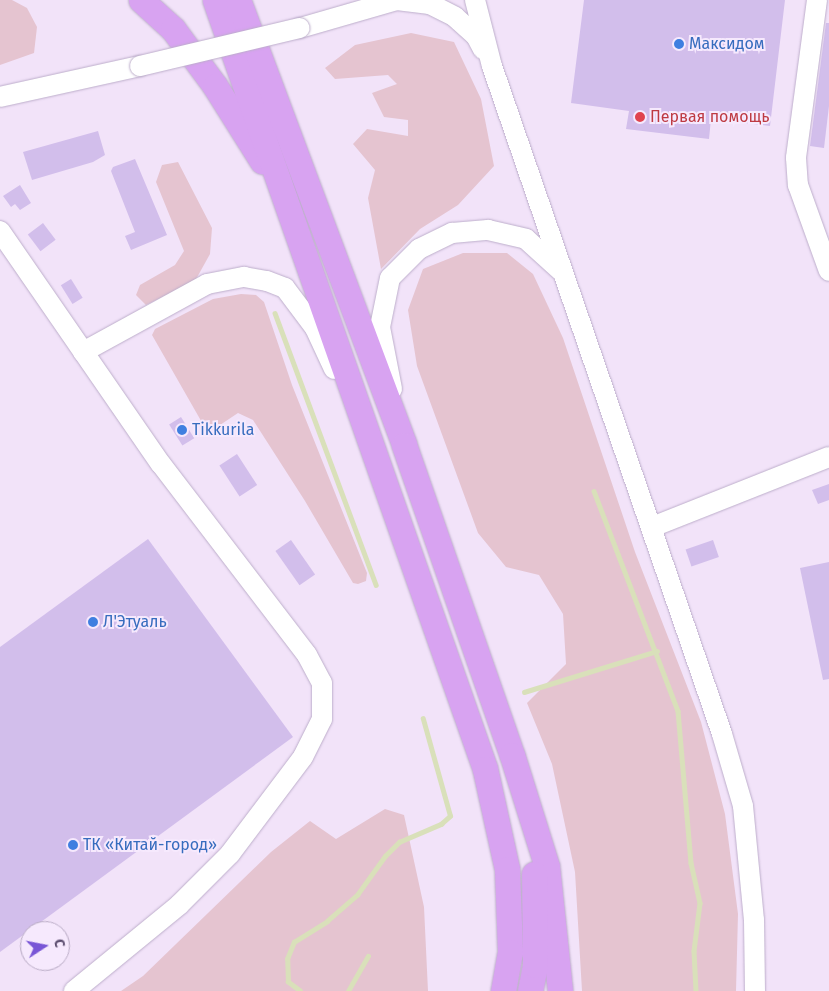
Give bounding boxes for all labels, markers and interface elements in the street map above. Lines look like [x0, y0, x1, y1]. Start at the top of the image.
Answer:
place label: Максидом [689, 34, 765, 54]
marker: Максидом [673, 38, 685, 50]
place label: Первая помощь [650, 107, 770, 127]
marker: Первая помощь [634, 111, 646, 123]
place label: Tikkurila [192, 420, 254, 440]
marker: Tikkurila [176, 424, 188, 436]
place label: Л'Этуаль [103, 612, 167, 632]
marker: Л'Этуаль [87, 616, 99, 628]
place label: ТК «Китай-город» [83, 835, 217, 855]
marker: ТК «Китай-город» [67, 839, 79, 851]
north arrow [20, 921, 70, 971]
text: С [50, 938, 68, 949]

